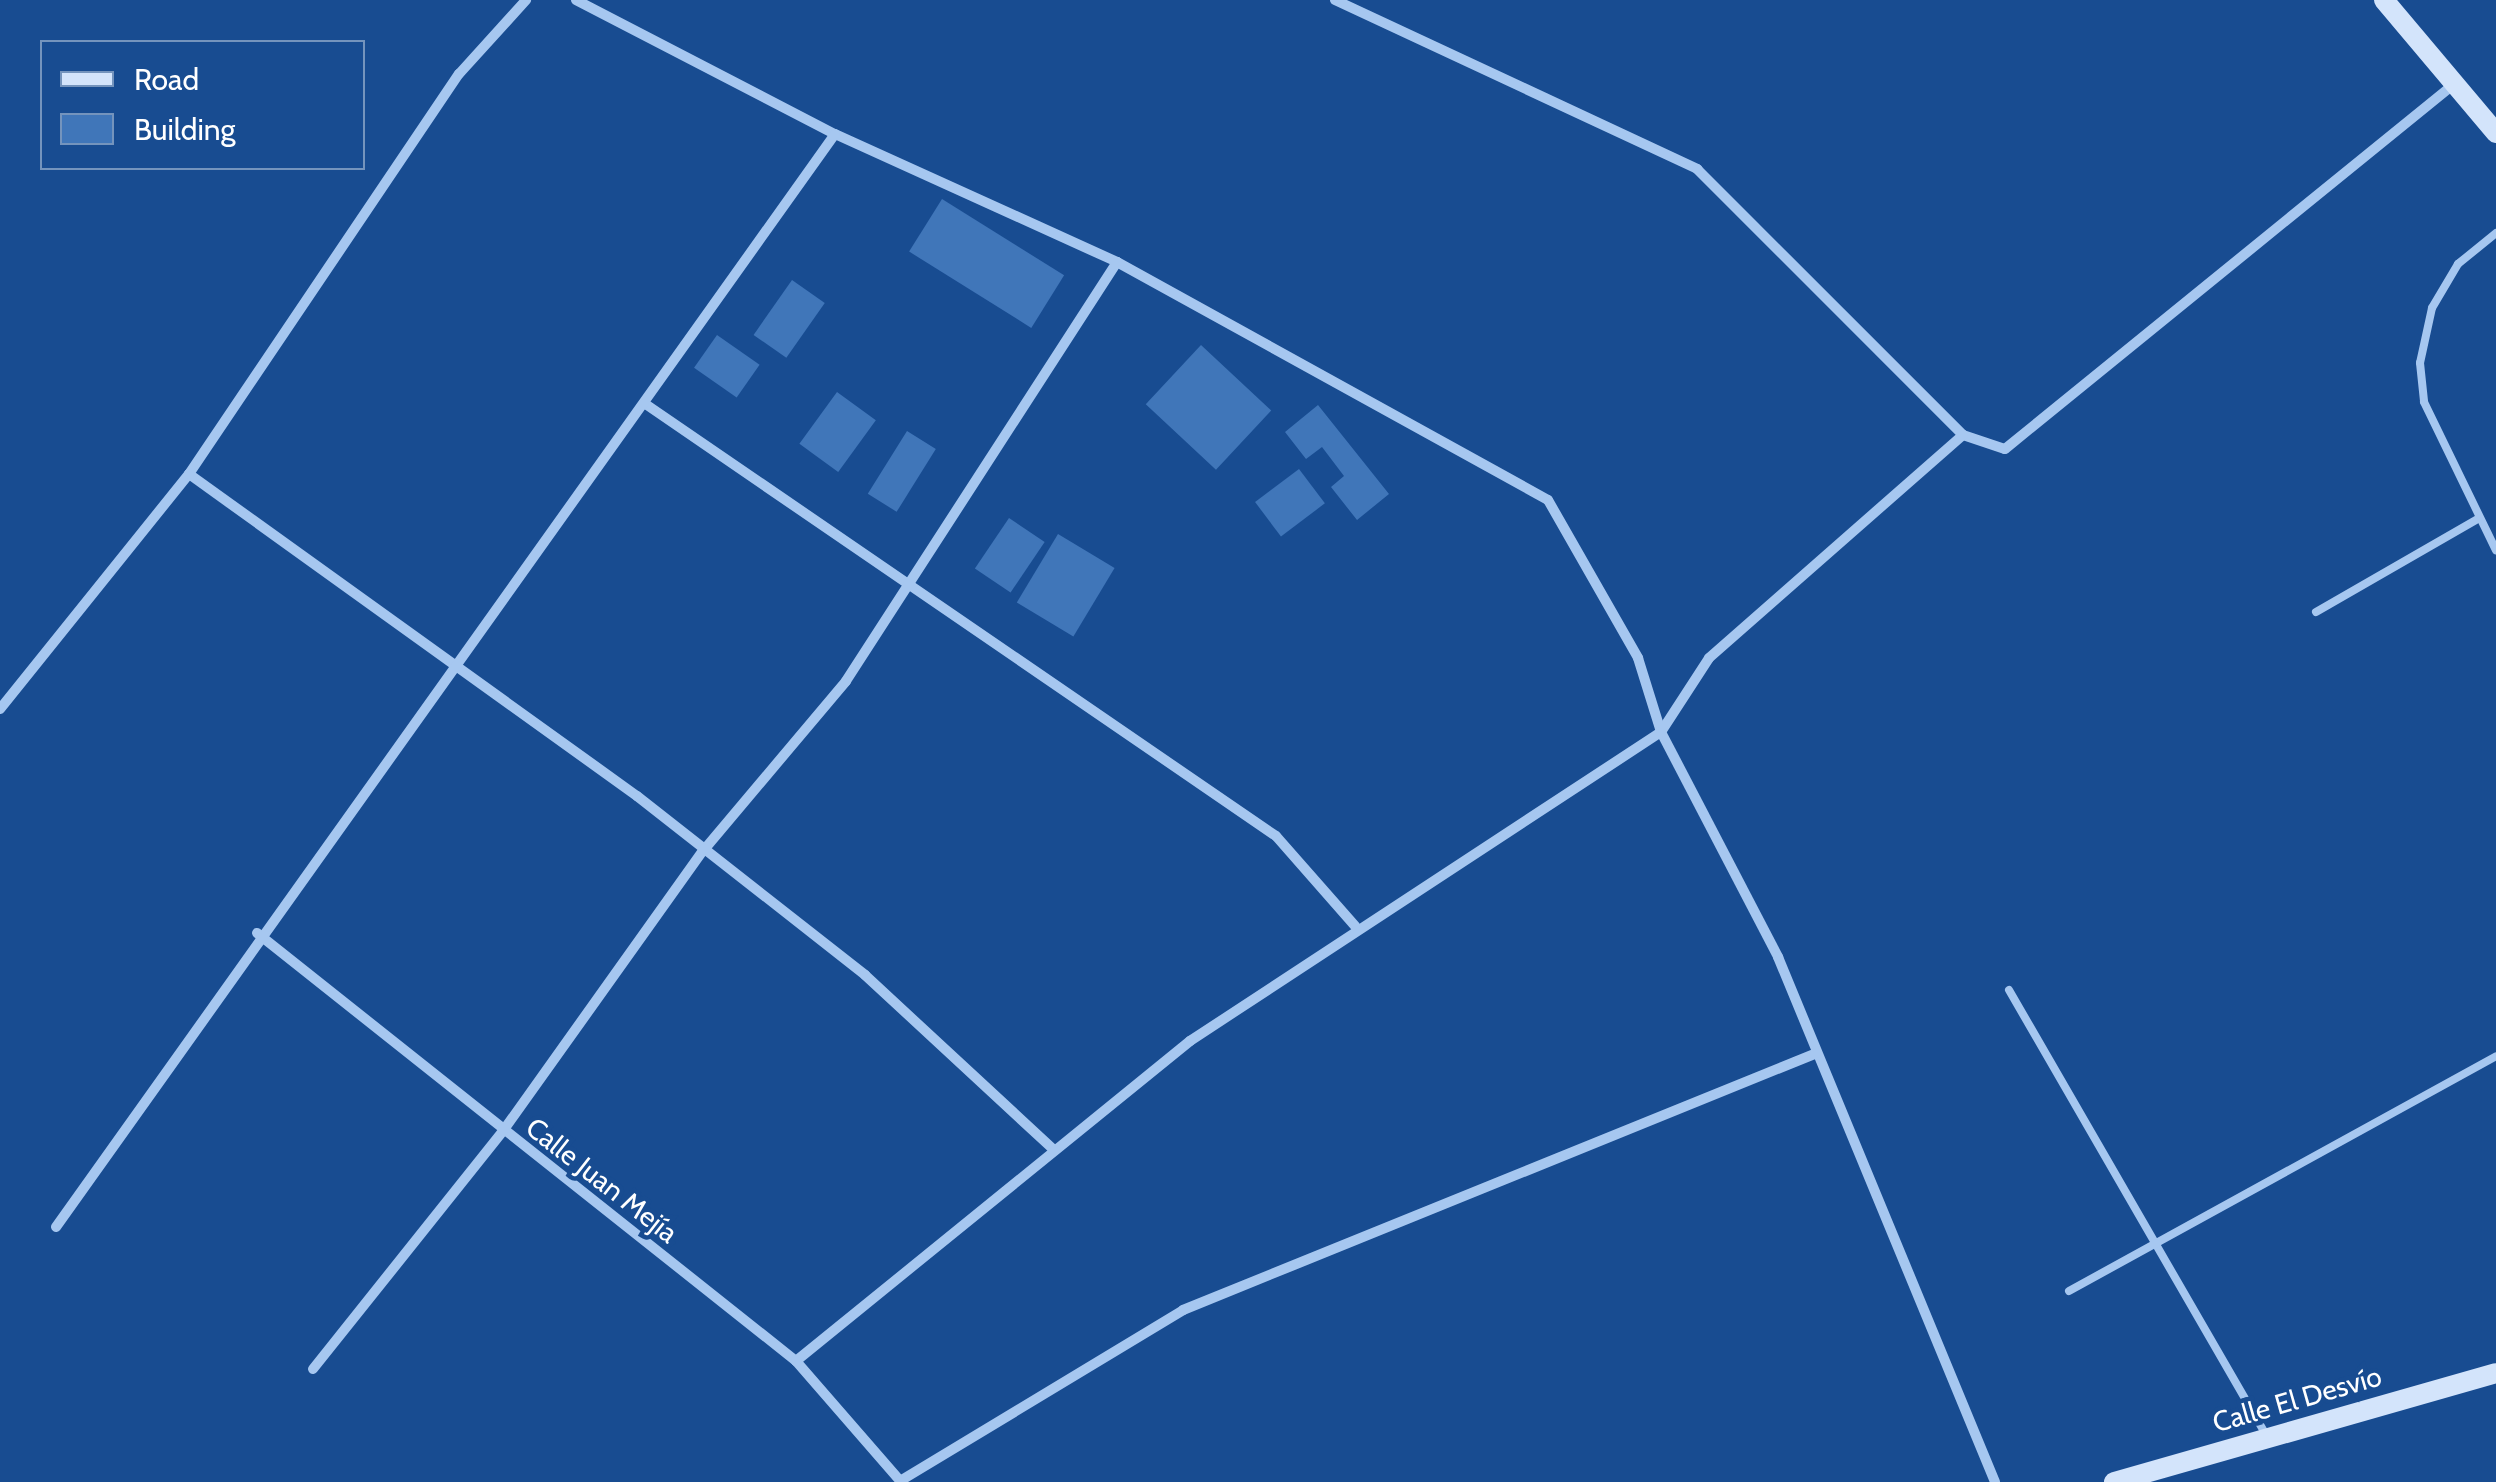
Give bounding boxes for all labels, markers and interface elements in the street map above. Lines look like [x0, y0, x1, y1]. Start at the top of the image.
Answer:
legend [40, 40, 365, 170]
text: Road [134, 61, 199, 98]
text: Building [134, 111, 236, 148]
street label: Calle Juan Mejía [519, 1110, 685, 1250]
street label: Calle El Desvío [2209, 1359, 2385, 1439]

